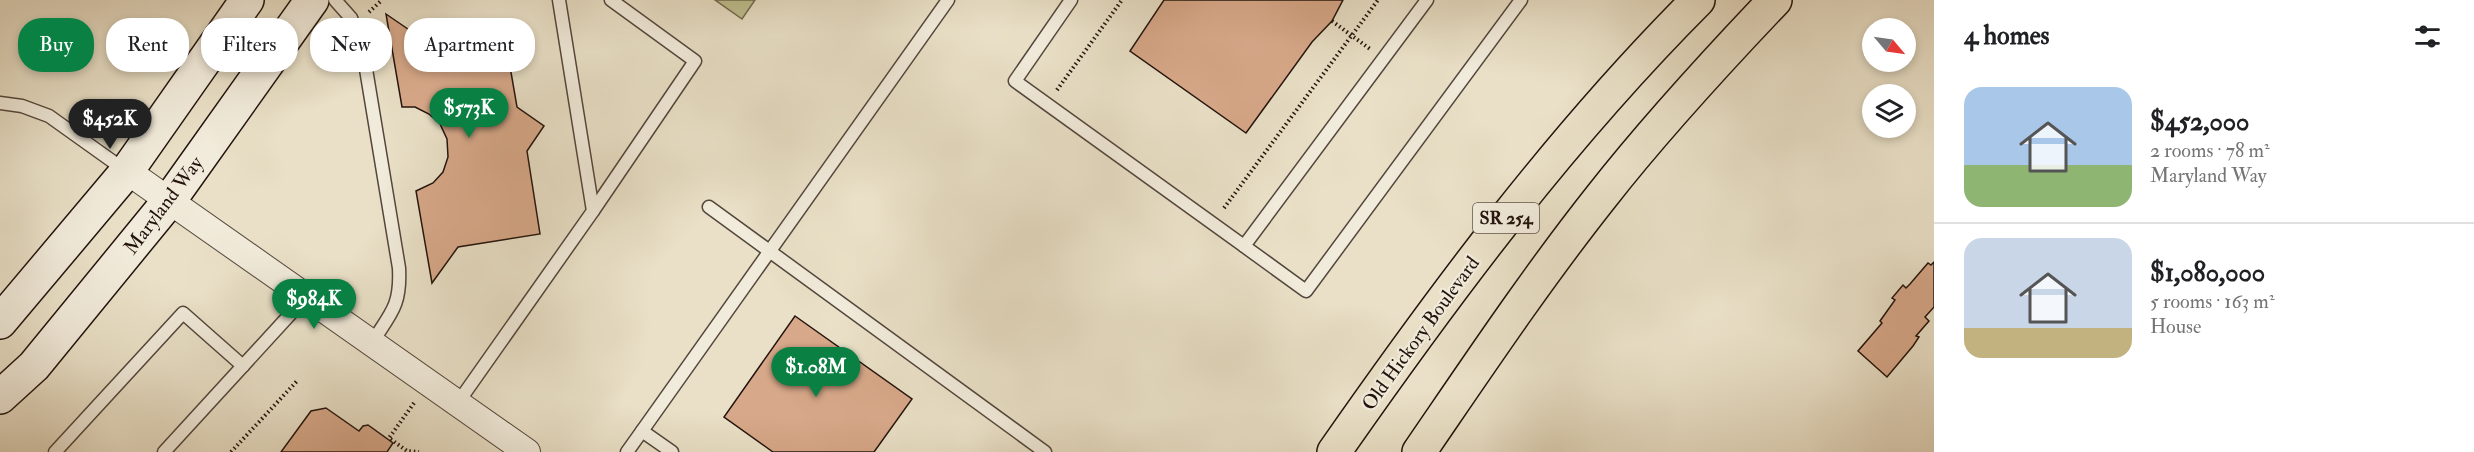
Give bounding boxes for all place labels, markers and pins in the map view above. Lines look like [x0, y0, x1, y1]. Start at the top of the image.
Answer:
pin: $573K [427, 88, 511, 139]
pin: $452K [68, 99, 152, 150]
pin: $984K [272, 279, 356, 330]
pin: $1.08M [767, 347, 865, 398]

